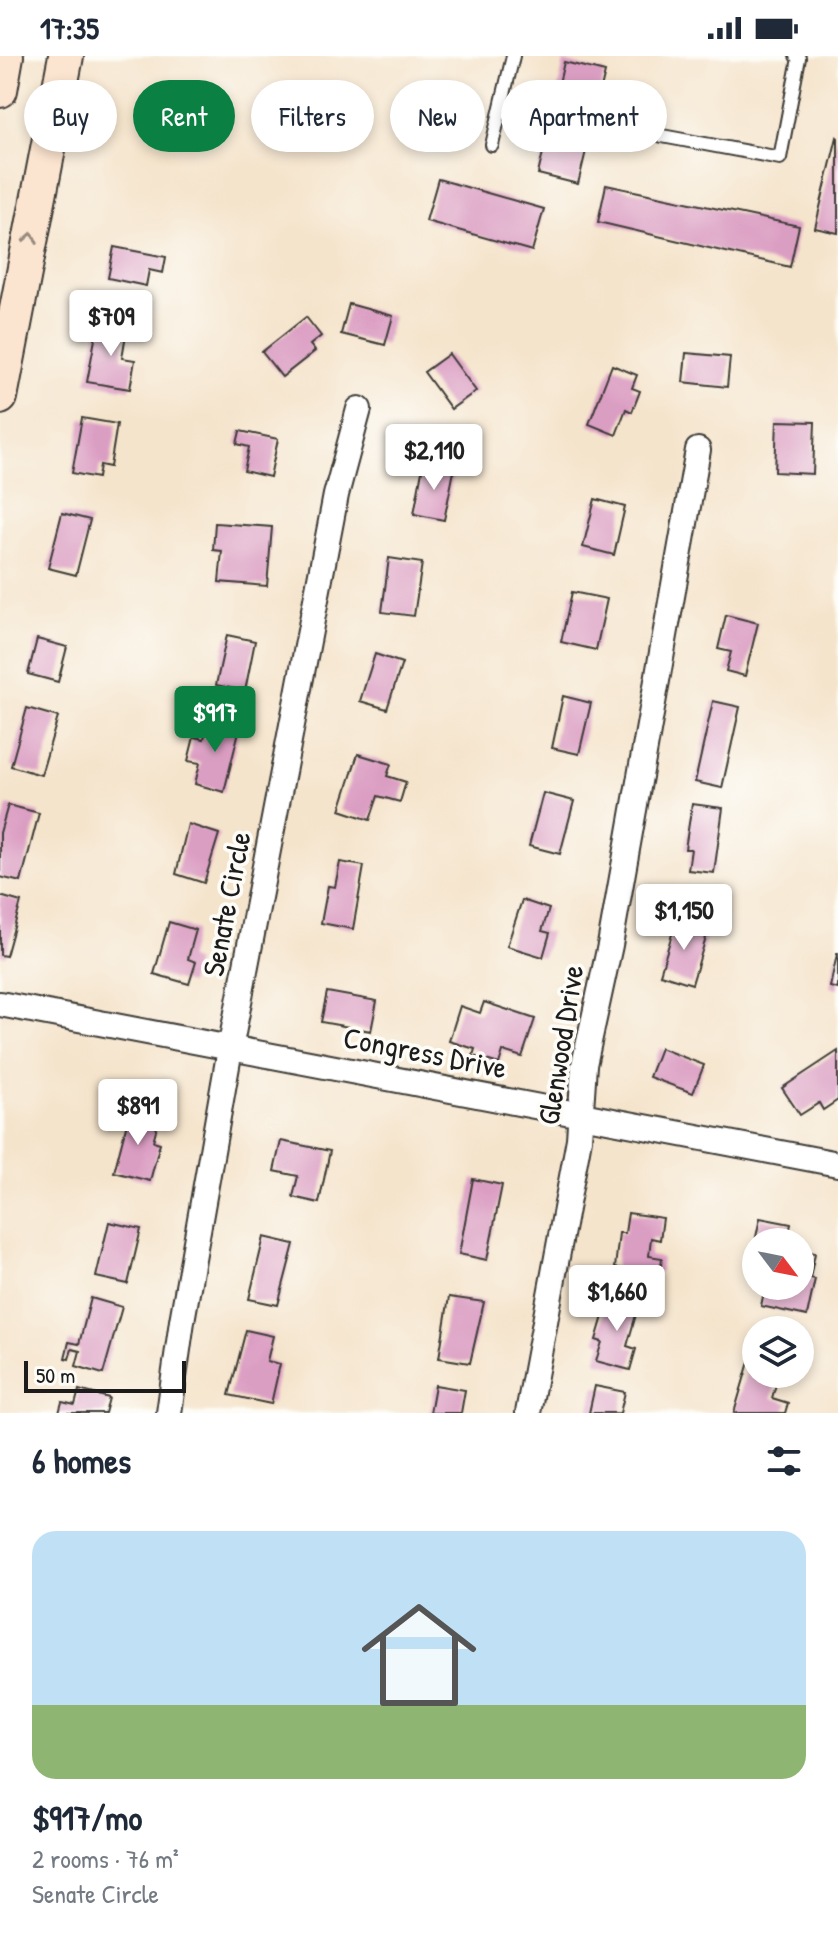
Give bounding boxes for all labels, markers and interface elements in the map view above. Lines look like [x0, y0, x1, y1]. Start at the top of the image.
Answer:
text: 17:35 [40, 8, 99, 48]
chip: Buy [24, 80, 117, 152]
chip: Rent [133, 80, 235, 152]
chip: Filters [251, 80, 374, 152]
chip: New [390, 80, 485, 152]
chip: Apartment [501, 80, 667, 152]
one-way arrow [21, 231, 38, 244]
pin: $709 [64, 290, 158, 358]
text: $709 [87, 298, 135, 333]
pin: $2,110 [369, 424, 499, 492]
text: $2,110 [403, 432, 465, 467]
pin: $917 [168, 686, 262, 754]
text: $917 [192, 694, 238, 729]
street label: Senate Circle [192, 828, 260, 980]
pin: $1,150 [619, 884, 749, 952]
text: $1,150 [654, 892, 714, 927]
street label: Glenwood Drive [528, 962, 592, 1127]
street label: Congress Drive [340, 1017, 510, 1087]
pin: $891 [91, 1079, 185, 1147]
text: $891 [116, 1087, 160, 1122]
north arrow [742, 1228, 814, 1300]
map controls [742, 1228, 814, 1388]
pin: $1,660 [552, 1265, 682, 1333]
text: $1,660 [587, 1273, 647, 1308]
button: layers [742, 1316, 814, 1388]
scale bar [24, 1357, 186, 1393]
text: 50 m [36, 1360, 75, 1390]
text: 6 homes [32, 1438, 131, 1484]
icon: filters [762, 1439, 806, 1483]
icon: home [347, 1583, 491, 1727]
text: $917/mo [32, 1795, 142, 1841]
text: 2 rooms · 76 m² [32, 1841, 179, 1876]
text: Senate Circle [32, 1876, 159, 1911]

